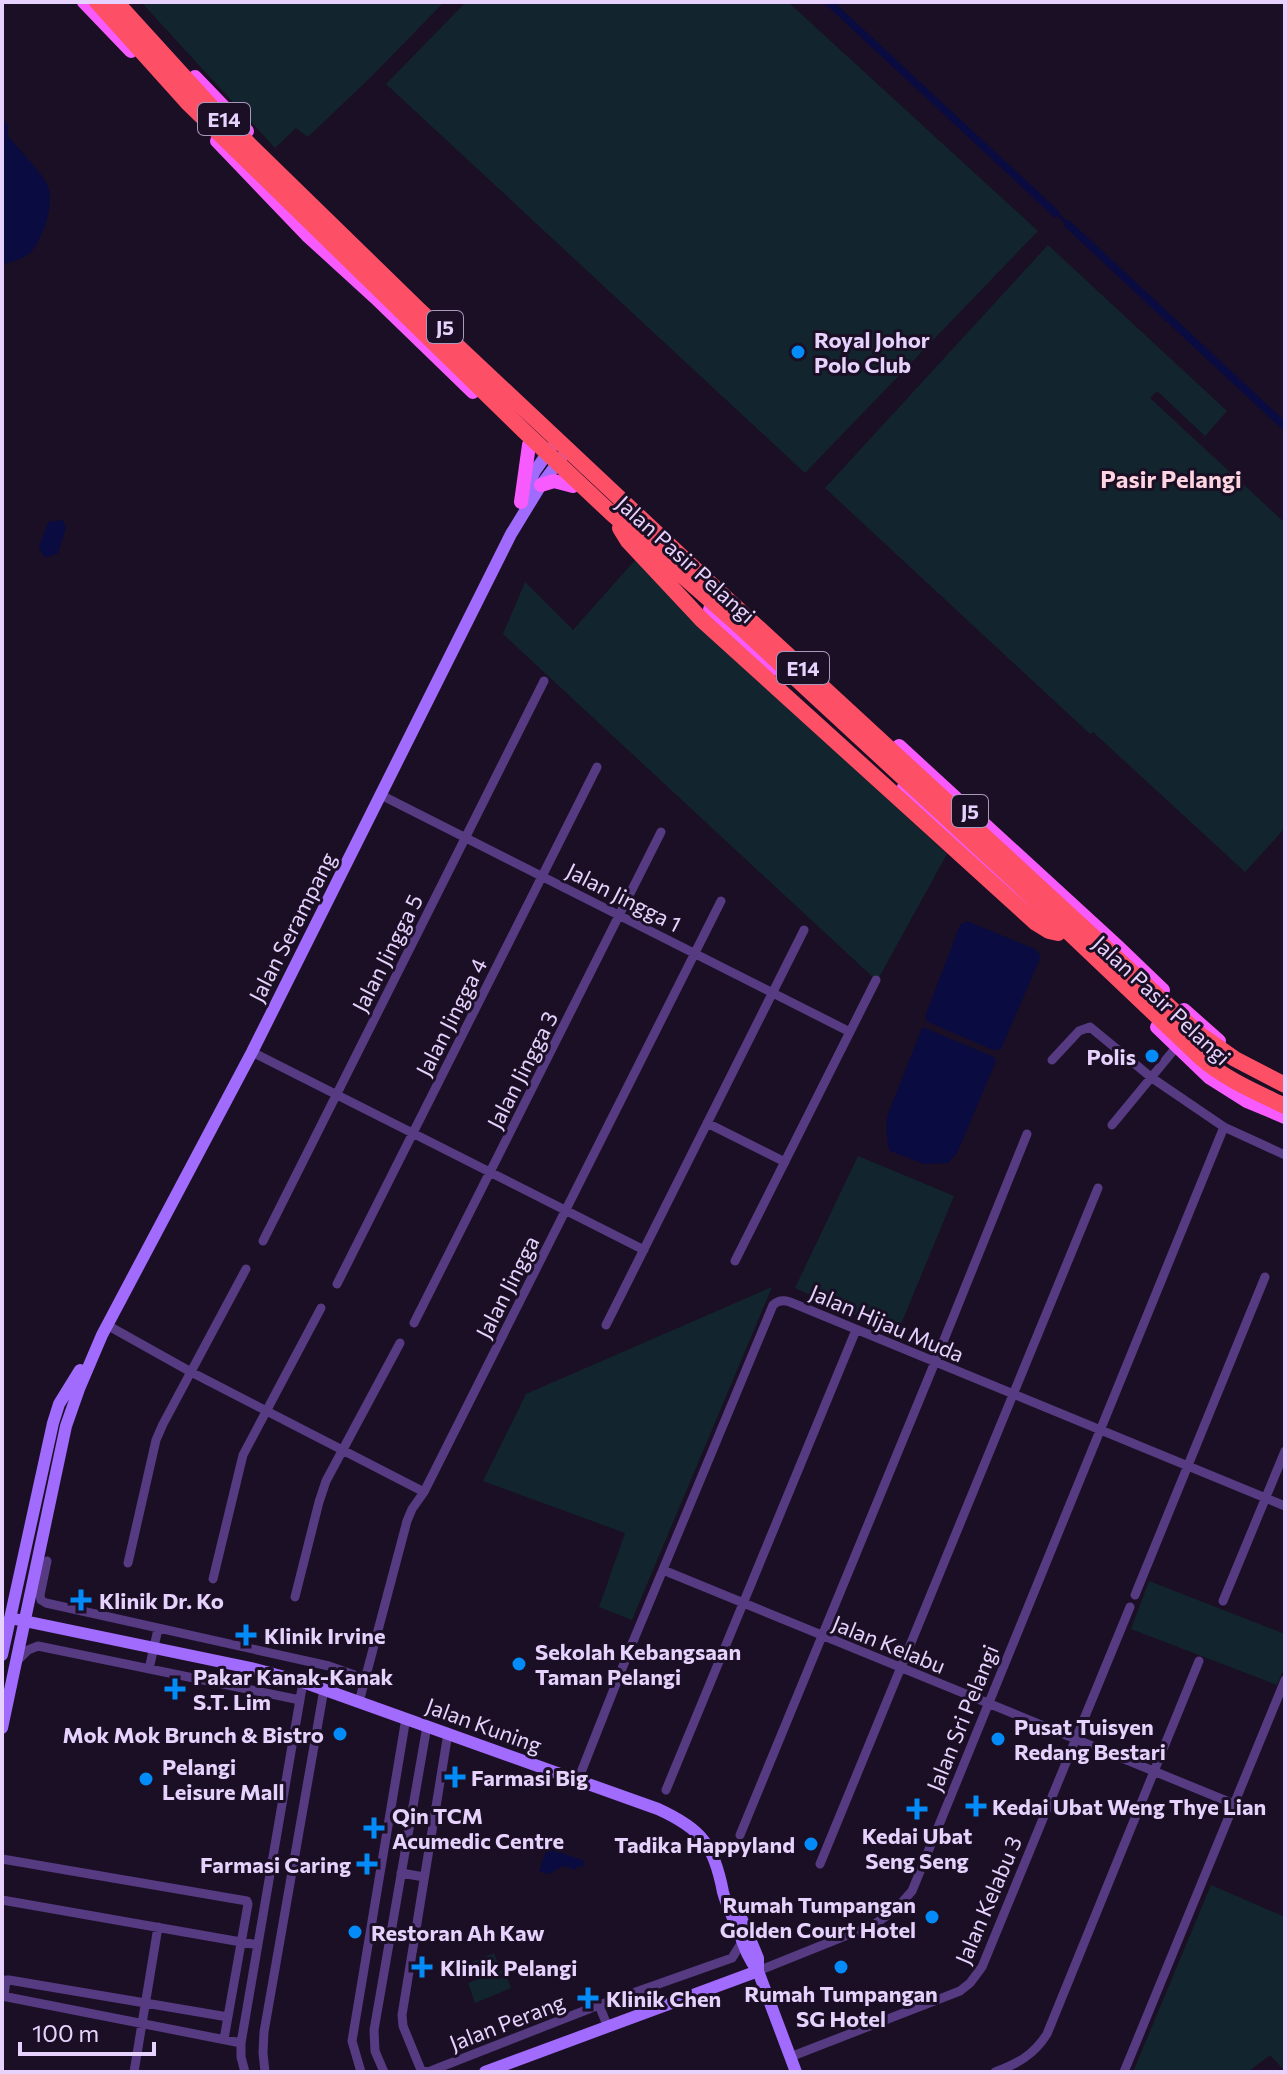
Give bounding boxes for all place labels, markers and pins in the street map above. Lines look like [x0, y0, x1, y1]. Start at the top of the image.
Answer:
place label: Royal Johor Polo Club [814, 326, 930, 378]
marker: Royal Johor Polo Club [789, 343, 807, 361]
place label: Polis [1087, 1043, 1136, 1070]
marker: Polis [1143, 1047, 1161, 1065]
place label: Klinik Dr. Ko [99, 1587, 224, 1614]
marker: Klinik Dr. Ko [70, 1589, 92, 1611]
place label: Klinik Irvine [264, 1622, 386, 1649]
marker: Klinik Irvine [235, 1624, 257, 1646]
place label: Sekolah Kebangsaan Taman Pelangi [535, 1638, 741, 1690]
marker: Sekolah Kebangsaan Taman Pelangi [510, 1655, 528, 1673]
place label: Pakar Kanak-Kanak S.T. Lim [193, 1663, 393, 1715]
marker: Pakar Kanak-Kanak S.T. Lim [164, 1678, 186, 1700]
place label: Pusat Tuisyen Redang Bestari [1014, 1713, 1166, 1765]
place label: Mok Mok Brunch & Bistro [62, 1721, 324, 1748]
marker: Mok Mok Brunch & Bistro [331, 1725, 349, 1743]
marker: Pusat Tuisyen Redang Bestari [989, 1730, 1007, 1748]
place label: Pelangi Leisure Mall [162, 1753, 284, 1805]
place label: Farmasi Big [471, 1764, 588, 1791]
marker: Farmasi Big [446, 1768, 464, 1786]
marker: Pelangi Leisure Mall [137, 1770, 155, 1788]
place label: Kedai Ubat Weng Thye Lian [992, 1793, 1266, 1820]
marker: Kedai Ubat Weng Thye Lian [967, 1797, 985, 1815]
marker: Kedai Ubat Seng Seng [908, 1800, 926, 1818]
place label: Qin TCM Acumedic Centre [392, 1802, 564, 1854]
marker: Qin TCM Acumedic Centre [363, 1817, 385, 1839]
place label: Kedai Ubat Seng Seng [862, 1822, 972, 1874]
place label: Tadika Happyland [614, 1831, 795, 1858]
marker: Tadika Happyland [802, 1835, 820, 1853]
place label: Farmasi Caring [200, 1851, 351, 1878]
marker: Farmasi Caring [358, 1855, 376, 1873]
place label: Rumah Tumpangan Golden Court Hotel [720, 1891, 916, 1943]
marker: Rumah Tumpangan Golden Court Hotel [923, 1908, 941, 1926]
place label: Restoran Ah Kaw [371, 1919, 545, 1946]
marker: Restoran Ah Kaw [346, 1923, 364, 1941]
place label: Klinik Pelangi [440, 1954, 577, 1981]
marker: Klinik Pelangi [411, 1956, 433, 1978]
marker: Rumah Tumpangan SG Hotel [832, 1958, 850, 1976]
place label: Rumah Tumpangan SG Hotel [744, 1980, 938, 2032]
place label: Klinik Chen [606, 1985, 721, 2012]
marker: Klinik Chen [577, 1987, 599, 2009]

